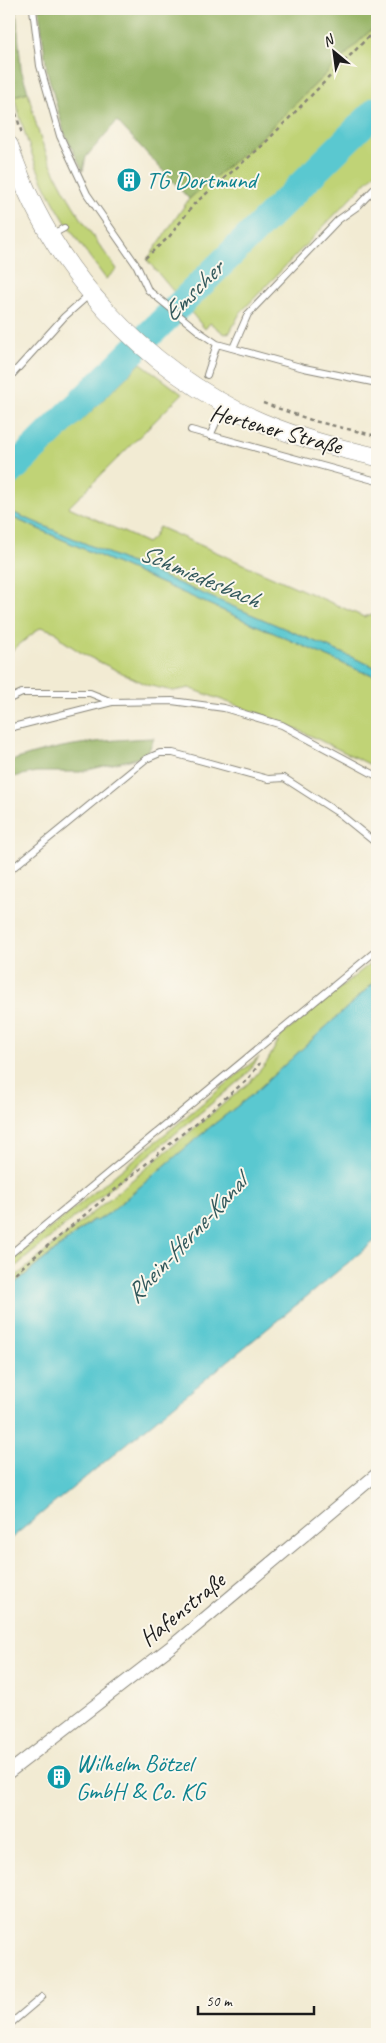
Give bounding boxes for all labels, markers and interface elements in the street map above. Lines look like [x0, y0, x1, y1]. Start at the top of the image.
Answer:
north arrow [308, 28, 358, 78]
text: N [320, 30, 338, 51]
place label: TG Dortmund [146, 165, 260, 195]
building icon: TG Dortmund [116, 167, 142, 193]
water label: Emscher [156, 251, 233, 328]
street label: Hertener Straße [207, 397, 347, 462]
water label: Schmiedesbach [135, 536, 266, 616]
water label: Rhein-Herne-Kanal [118, 1162, 259, 1310]
street label: Hafenstraße [133, 1564, 233, 1653]
place label: Wilhelm Bötzel GmbH & Co. KG [76, 1748, 207, 1806]
building icon: Wilhelm Bötzel GmbH & Co. KG [46, 1764, 72, 1790]
scale bar [198, 1983, 315, 2015]
text: 50 m [206, 1992, 233, 2011]

